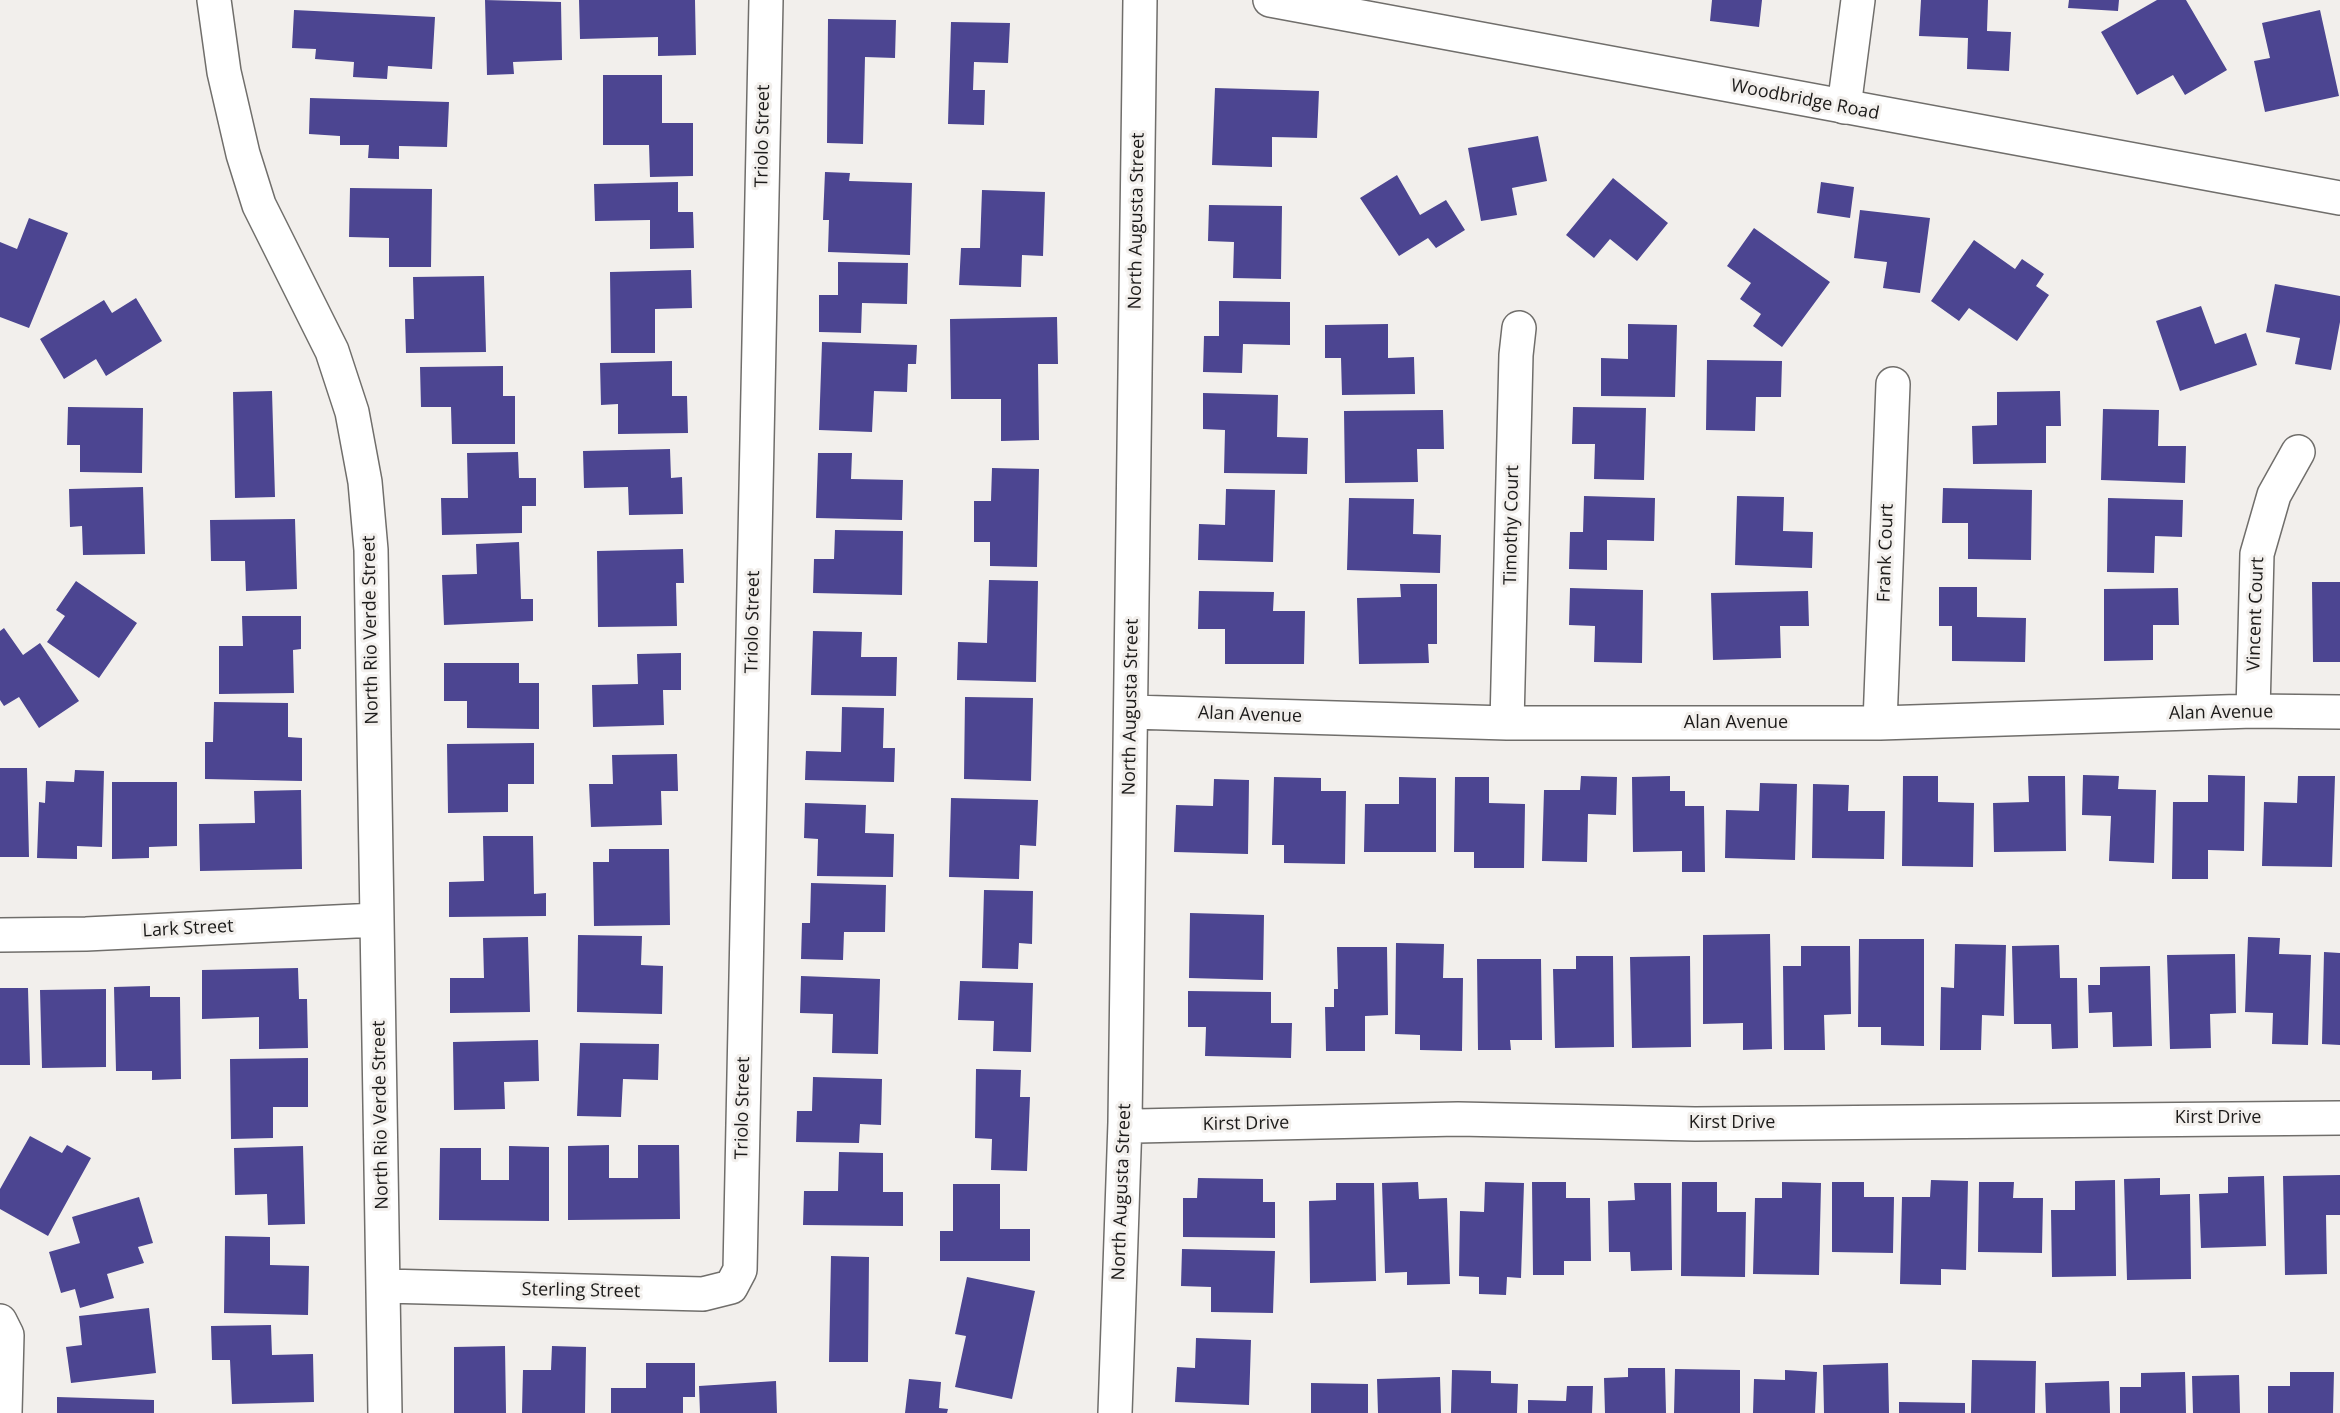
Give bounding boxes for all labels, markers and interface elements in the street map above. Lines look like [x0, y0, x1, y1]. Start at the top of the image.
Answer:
street label: Woodbridge Road [1729, 75, 1881, 125]
street label: Triolo Street [751, 84, 775, 188]
street label: North Augusta Street [1125, 132, 1149, 310]
street label: Timothy Court [1500, 465, 1524, 585]
street label: Frank Court [1873, 503, 1899, 603]
street label: North Rio Verde Street [359, 535, 383, 725]
street label: Vincent Court [2243, 557, 2269, 671]
street label: Triolo Street [741, 570, 765, 674]
street label: North Augusta Street [1119, 618, 1143, 796]
street label: Alan Avenue [2169, 701, 2273, 725]
street label: Alan Avenue [1198, 702, 1302, 728]
street label: Alan Avenue [1684, 712, 1788, 734]
street label: Lark Street [142, 916, 234, 942]
street label: North Rio Verde Street [369, 1020, 393, 1210]
street label: Triolo Street [731, 1056, 755, 1160]
street label: North Augusta Street [1108, 1103, 1136, 1281]
street label: Kirst Drive [2175, 1107, 2261, 1129]
street label: Kirst Drive [1202, 1112, 1290, 1136]
street label: Kirst Drive [1689, 1112, 1775, 1134]
street label: Sterling Street [522, 1279, 640, 1303]

